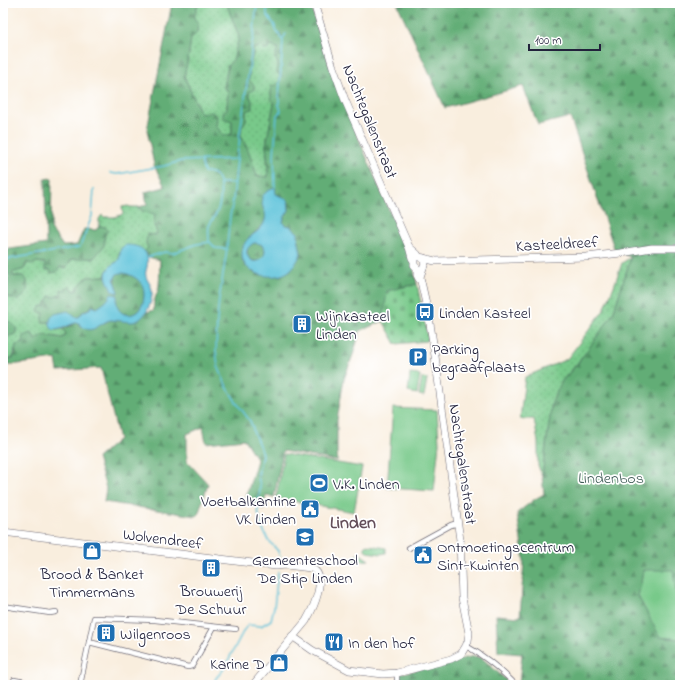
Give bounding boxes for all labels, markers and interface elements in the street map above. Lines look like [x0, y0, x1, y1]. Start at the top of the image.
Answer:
scale bar [529, 26, 600, 52]
text: 100 m [535, 32, 562, 50]
street label: Nachtegalenstraat [335, 61, 403, 183]
street label: Kasteeldreef [515, 231, 600, 259]
bus stop icon: Linden Kasteel [414, 301, 436, 323]
place label: Linden Kasteel [439, 302, 531, 326]
place label: Wijnkasteel Linden [316, 305, 390, 347]
building icon: Wijnkasteel Linden [291, 313, 313, 335]
place label: Parking begraafplaats [432, 338, 526, 380]
parking icon: Parking begraafplaats [407, 346, 429, 368]
street label: Nachtegalenstraat [442, 402, 482, 527]
park label: Lindenbos [578, 467, 644, 491]
sports icon: V.K. Linden [308, 472, 330, 494]
place label: V.K. Linden [332, 473, 400, 497]
place label: Voetbalkantine VK Linden [200, 490, 297, 532]
public building icon: Voetbalkantine VK Linden [299, 498, 321, 520]
district label: Linden [330, 511, 376, 537]
street label: Wolvendreef [121, 523, 205, 557]
school or university icon: Gemeenteschool De Stip Linden [294, 526, 316, 548]
place label: Ontmoetingscentrum Sint-Kwinten [437, 536, 574, 578]
shop icon: Brood & Banket Timmermans [81, 540, 103, 562]
public building icon: Ontmoetingscentrum Sint-Kwinten [412, 544, 434, 566]
place label: Gemeenteschool De Stip Linden [252, 549, 358, 591]
building icon: Brouwerij De Schuur [200, 557, 222, 579]
place label: Brood & Banket Timmermans [39, 563, 144, 605]
place label: Brouwerij De Schuur [174, 580, 247, 622]
building icon: Wilgenroos [95, 622, 117, 644]
place label: Wilgenroos [120, 623, 191, 647]
restaurant icon: In den hof [323, 631, 345, 653]
place label: In den hof [348, 632, 416, 656]
shop icon: Karine D [268, 652, 290, 674]
place label: Karine D [210, 653, 265, 677]

